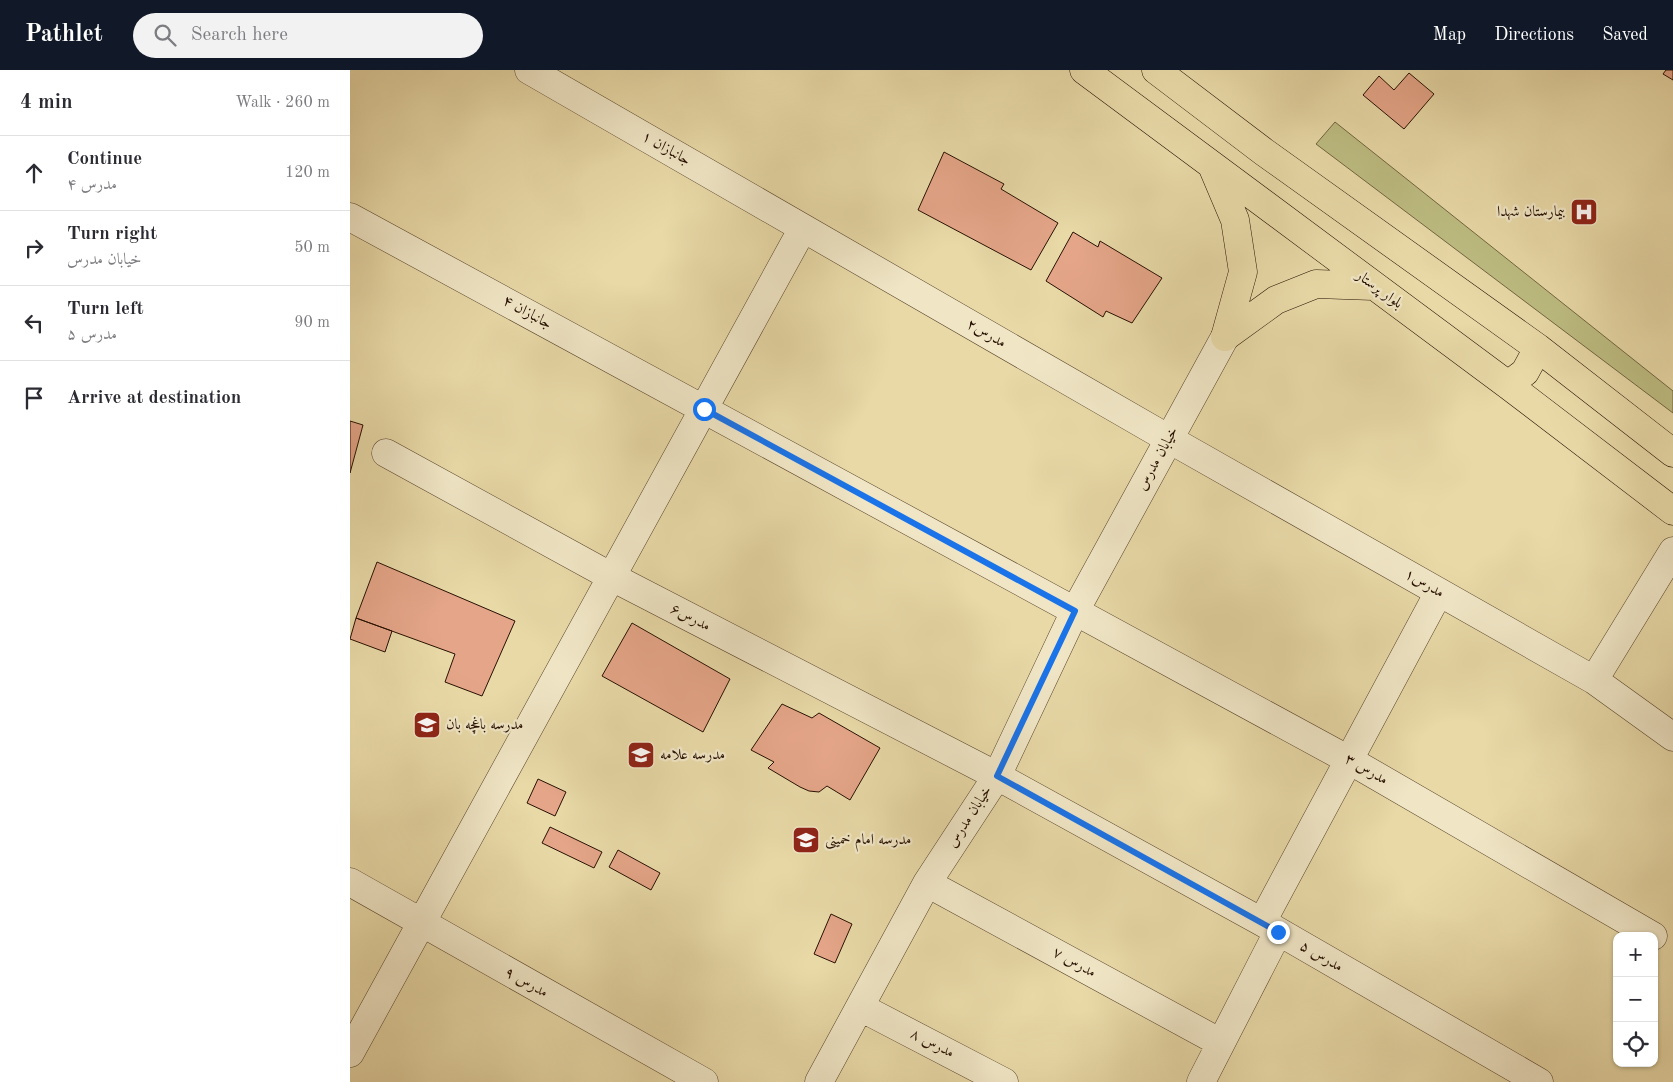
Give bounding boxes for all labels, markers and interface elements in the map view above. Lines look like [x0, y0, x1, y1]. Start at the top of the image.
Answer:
search box [133, 13, 483, 58]
icon: search [151, 21, 179, 49]
text: Pathlet [25, 23, 103, 47]
text: Search here [191, 26, 288, 45]
text: Map [1433, 26, 1466, 44]
text: Directions [1494, 26, 1574, 44]
text: Saved [1602, 26, 1648, 44]
text: 4 min [20, 92, 73, 113]
text: Walk · 260 m [235, 95, 330, 111]
street label: جانبازان ۱ [639, 129, 693, 169]
text: Continue [67, 150, 142, 169]
icon: ahead [20, 159, 48, 187]
text: 120 m [285, 165, 330, 181]
text: مدرس ۴ [67, 177, 117, 193]
hospital icon: بیمارستان شهدا [1569, 197, 1599, 227]
place label: بیمارستان شهدا [1497, 205, 1566, 221]
text: Turn right [67, 225, 157, 244]
icon: right [20, 234, 48, 262]
text: 50 m [294, 240, 330, 256]
text: خیابان مدرس [67, 252, 141, 268]
street label: بلوار پرستار [1351, 267, 1405, 313]
street label: جانبازان ۴ [500, 293, 554, 333]
text: Turn left [67, 300, 144, 319]
icon: left [20, 309, 48, 337]
text: 90 m [294, 315, 330, 331]
street label: مدرس۲ [964, 317, 1008, 351]
text: مدرس ۵ [67, 327, 117, 343]
icon: arrive [20, 384, 48, 412]
text: Arrive at destination [67, 389, 241, 408]
route start [693, 398, 716, 421]
street label: خیابان مدرس [1135, 425, 1181, 493]
street label: مدرس۱ [1402, 567, 1446, 601]
street label: مدرس۶ [668, 602, 712, 634]
school or university icon: مدرسه باغچه بان [412, 710, 442, 740]
place label: مدرسه باغچه بان [446, 717, 523, 734]
school or university icon: مدرسه علامه [626, 740, 656, 770]
place label: مدرسه علامه [660, 748, 725, 763]
street label: مدرس ۳ [1342, 752, 1390, 788]
street label: خیابان مدرس [945, 784, 995, 850]
school or university icon: مدرسه امام خمینی [791, 825, 821, 855]
place label: مدرسه امام خمینی [825, 833, 911, 852]
route end [1267, 921, 1290, 944]
map controls [1613, 932, 1658, 1067]
button: + [1613, 932, 1658, 977]
street label: مدرس ۵ [1297, 939, 1345, 975]
street label: مدرس ۷ [1050, 945, 1098, 981]
street label: مدرس ۹ [502, 965, 550, 1001]
button: − [1613, 977, 1658, 1022]
button: locate [1613, 1022, 1658, 1067]
street label: مدرس ۸ [908, 1027, 956, 1061]

